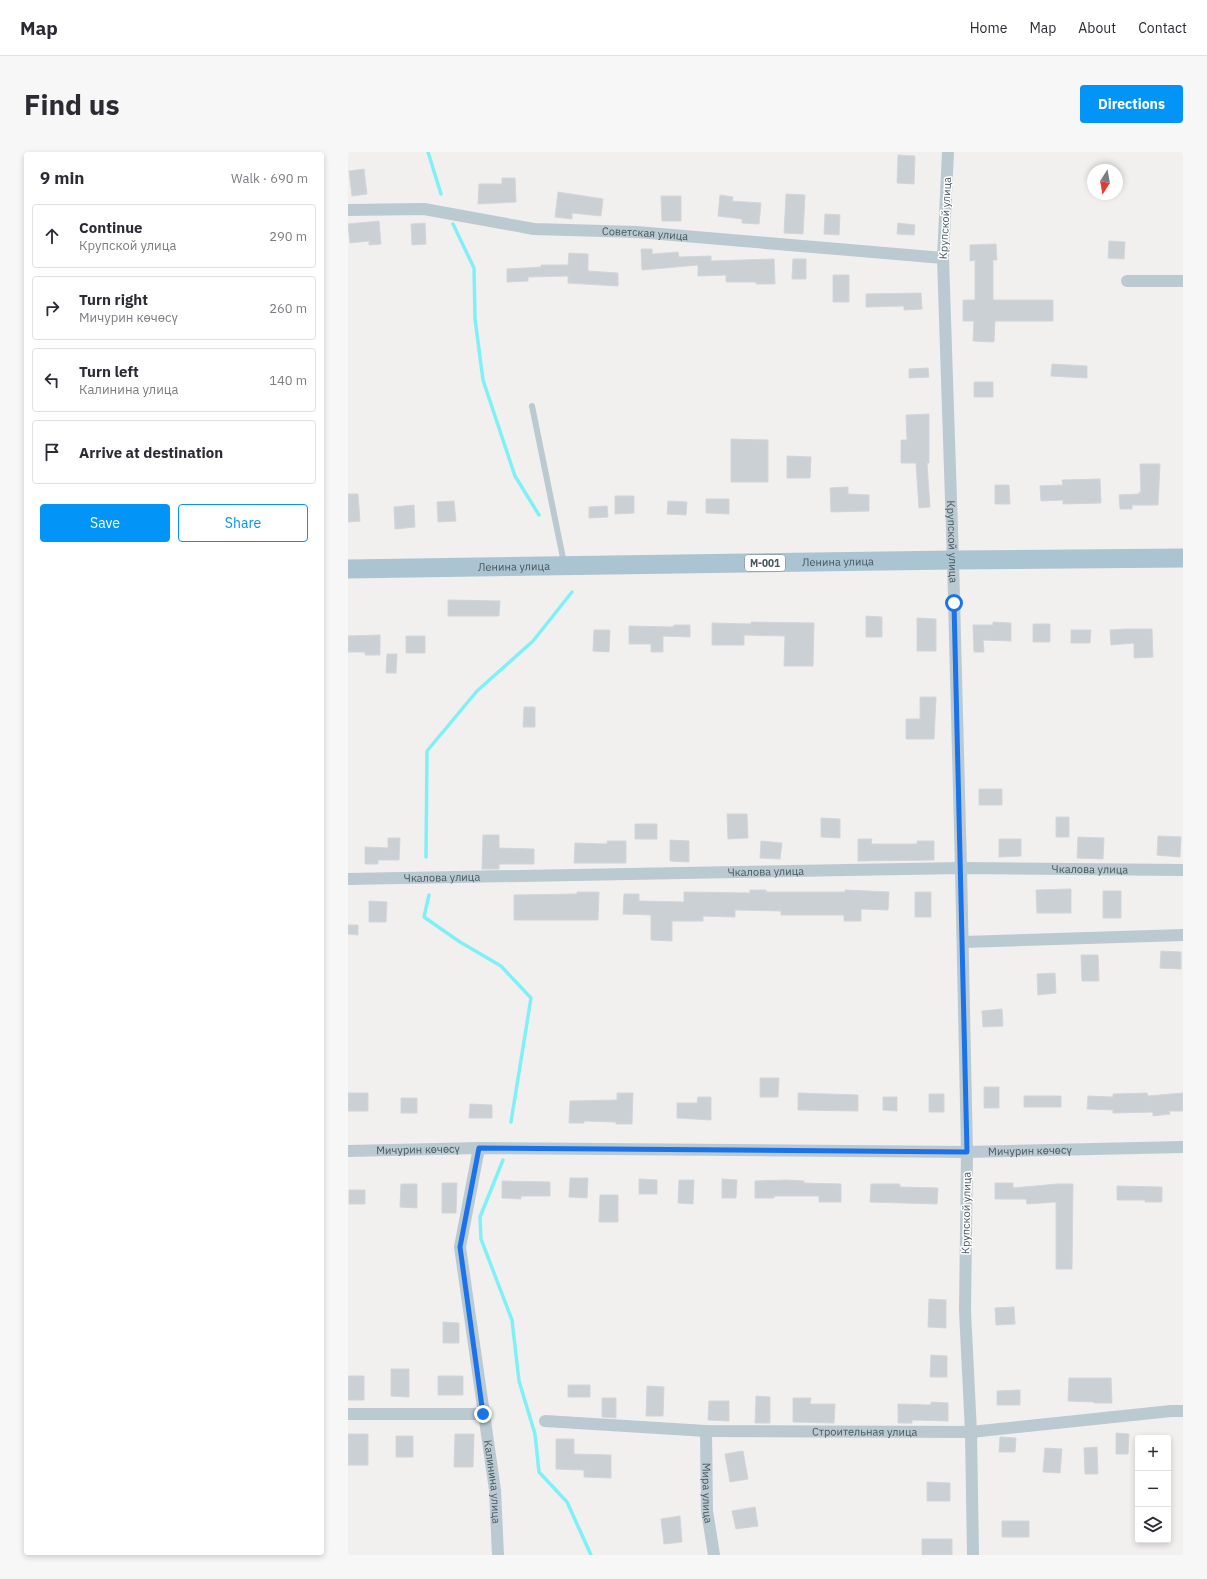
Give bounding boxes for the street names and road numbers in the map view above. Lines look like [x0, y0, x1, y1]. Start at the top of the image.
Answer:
street label: Крупской улица [936, 176, 954, 260]
street label: Советская улица [602, 224, 689, 243]
street label: Крупской улица [944, 500, 961, 583]
street label: Ленина улица [802, 554, 874, 569]
road number: М-001 [745, 555, 785, 571]
street label: Ленина улица [478, 559, 550, 574]
street label: Чкалова улица [1052, 862, 1128, 877]
street label: Чкалова улица [728, 864, 804, 879]
street label: Чкалова улица [404, 870, 480, 885]
street label: Мичурин көчөсү [376, 1141, 461, 1157]
street label: Мичурин көчөсү [988, 1143, 1073, 1159]
street label: Крупской улица [958, 1172, 974, 1254]
street label: Строительная улица [812, 1424, 918, 1439]
street label: Калинина улица [481, 1439, 504, 1524]
street label: Мира улица [699, 1463, 716, 1524]

